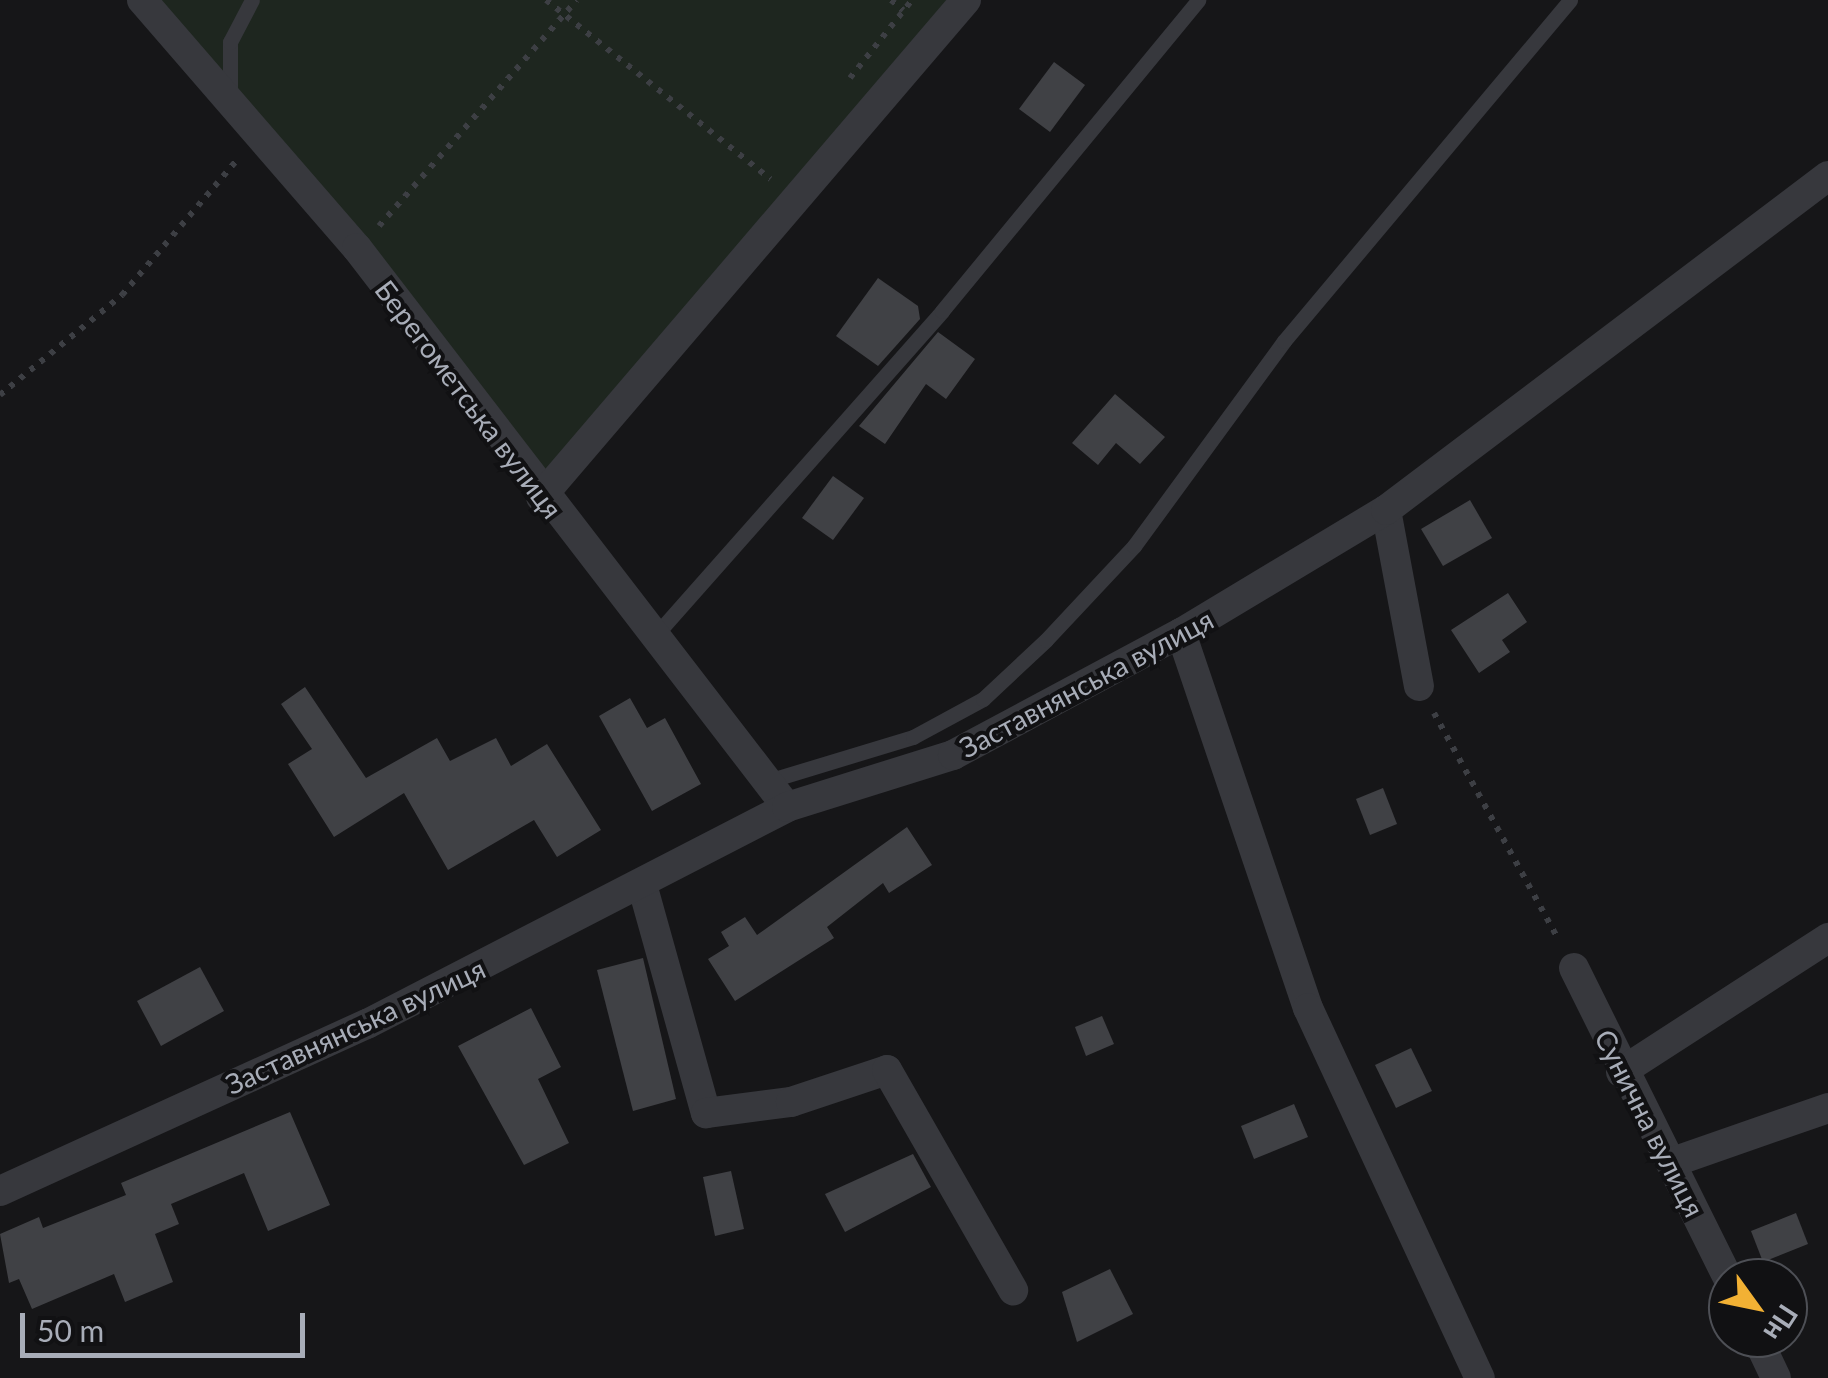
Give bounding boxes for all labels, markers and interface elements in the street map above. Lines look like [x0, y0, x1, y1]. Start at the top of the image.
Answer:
street label: Берегометська вулиця [368, 273, 570, 525]
street label: Заставнянська вулиця [953, 602, 1219, 764]
street label: Заставнянська вулиця [220, 951, 490, 1101]
street label: Сунична вулиця [1588, 1024, 1712, 1222]
north arrow [1708, 1258, 1808, 1358]
scale bar [25, 1293, 310, 1355]
text: Пн [1757, 1299, 1806, 1348]
text: 50 m [37, 1312, 104, 1348]

